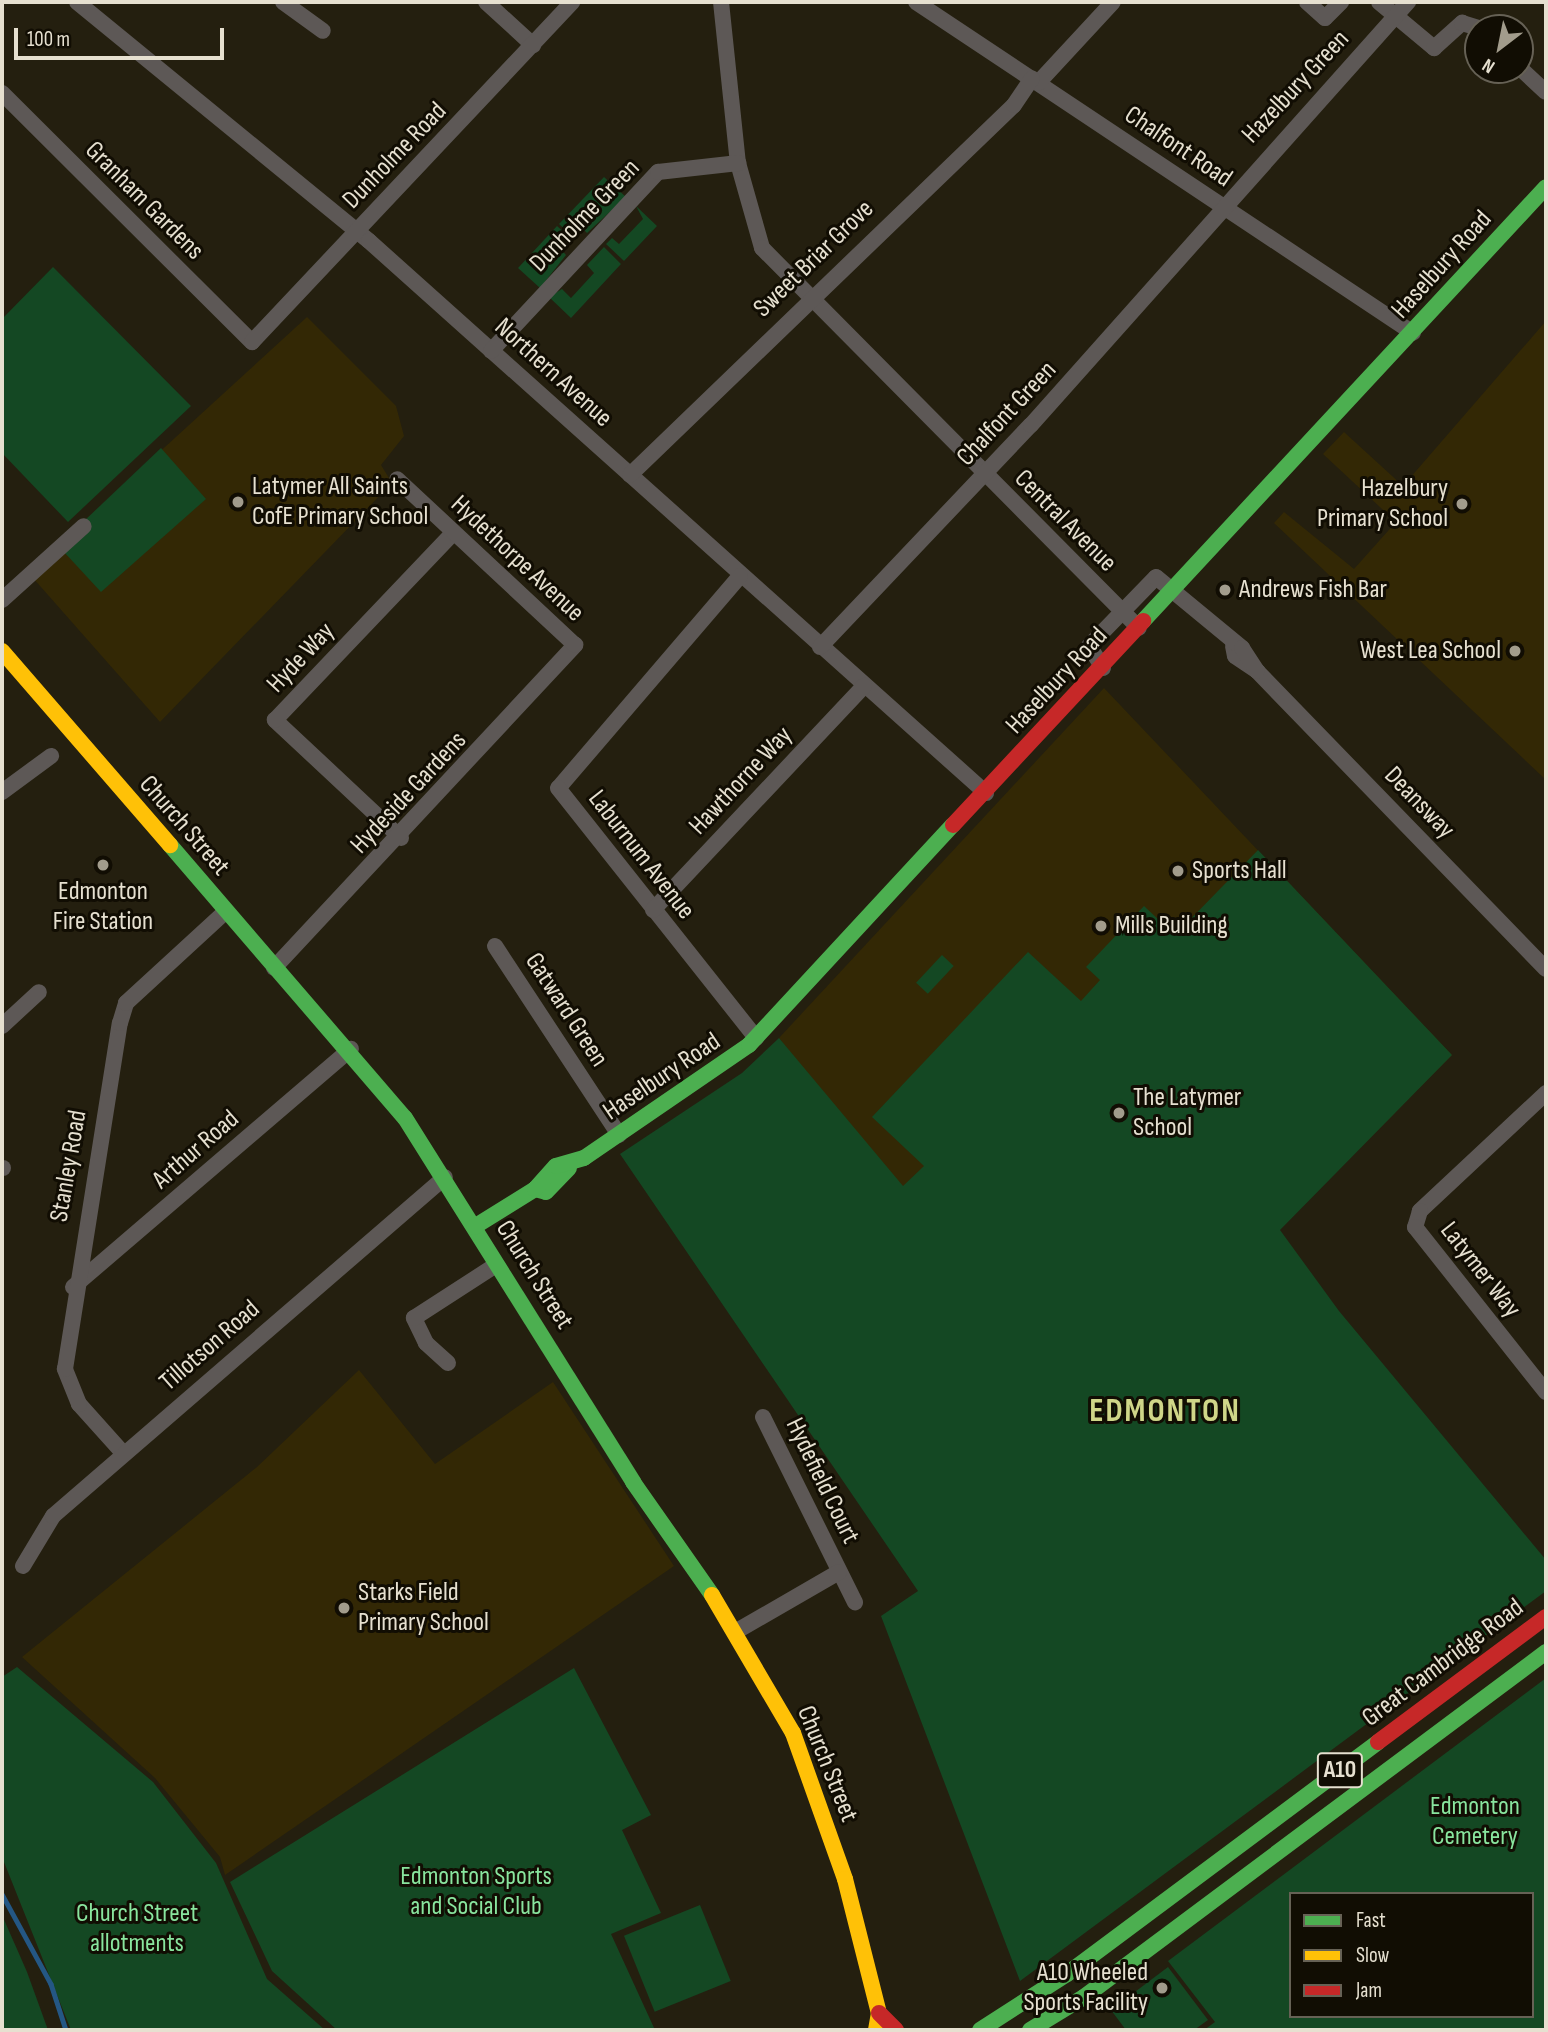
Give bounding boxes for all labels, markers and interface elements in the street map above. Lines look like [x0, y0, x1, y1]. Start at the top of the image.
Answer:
scale bar [18, 14, 228, 58]
north arrow [1464, 14, 1534, 84]
street label: Hazelbury Green [1236, 24, 1356, 150]
text: 100 m [27, 27, 70, 52]
text: N [1478, 53, 1499, 78]
street label: Dunholme Road [336, 96, 454, 216]
street label: Chalfont Road [1118, 100, 1238, 194]
street label: Granham Gardens [78, 135, 210, 267]
street label: Dunholme Green [523, 153, 647, 279]
street label: Sweet Briar Grove [747, 194, 881, 324]
street label: Haselbury Road [1385, 205, 1499, 325]
street label: Northern Avenue [488, 312, 618, 434]
street label: Chalfont Green [951, 355, 1063, 473]
street label: Central Avenue [1007, 463, 1123, 579]
place label: Latymer All Saints CofE Primary School [252, 471, 428, 532]
place label: Hazelbury Primary School [1317, 473, 1448, 534]
street label: Hydethorpe Avenue [444, 489, 590, 629]
marker: Latymer All Saints CofE Primary School [230, 494, 246, 510]
marker: Hazelbury Primary School [1454, 496, 1470, 512]
place label: Andrews Fish Bar [1239, 574, 1387, 606]
marker: Andrews Fish Bar [1217, 582, 1233, 598]
street label: Hyde Way [261, 616, 341, 700]
street label: Haselbury Road [1000, 621, 1114, 741]
place label: West Lea School [1360, 635, 1501, 667]
marker: West Lea School [1507, 643, 1523, 659]
street label: Hawthorne Way [683, 720, 799, 842]
street label: Hydeside Gardens [345, 725, 473, 861]
street label: Deansway [1377, 761, 1461, 845]
street label: Church Street [132, 770, 236, 882]
street label: Laburnum Avenue [581, 784, 701, 926]
place label: Sports Hall [1192, 855, 1287, 887]
marker: Edmonton Fire Station [95, 857, 111, 873]
marker: Sports Hall [1170, 863, 1186, 879]
place label: Edmonton Fire Station [53, 876, 153, 938]
place label: Mills Building [1115, 910, 1228, 942]
marker: Mills Building [1093, 918, 1109, 934]
street label: Gatward Green [518, 947, 614, 1073]
street label: Haselbury Road [597, 1026, 727, 1128]
place label: The Latymer School [1133, 1082, 1241, 1144]
street label: Arthur Road [146, 1104, 246, 1196]
marker: The Latymer School [1111, 1105, 1127, 1121]
street label: Stanley Road [44, 1108, 94, 1224]
street label: Church Street [488, 1215, 580, 1335]
street label: Latymer Way [1433, 1216, 1527, 1324]
street label: Tillotson Road [154, 1294, 266, 1398]
district label: EDMONTON [1090, 1392, 1240, 1432]
street label: Hydefield Court [778, 1413, 866, 1549]
place label: Starks Field Primary School [358, 1577, 489, 1638]
street label: Great Cambridge Road [1356, 1592, 1530, 1734]
marker: Starks Field Primary School [336, 1600, 352, 1616]
street label: Church Street [790, 1702, 864, 1826]
road number: A10 [1316, 1750, 1364, 1790]
park label: Edmonton Cemetery [1430, 1791, 1520, 1853]
park label: Edmonton Sports and Social Club [400, 1861, 552, 1923]
legend [1289, 1892, 1534, 2018]
park label: Church Street allotments [76, 1898, 198, 1960]
text: Fast [1356, 1908, 1386, 1933]
text: Slow [1356, 1943, 1389, 1968]
place label: A10 Wheeled Sports Facility [1023, 1957, 1148, 2018]
text: Jam [1356, 1978, 1382, 2003]
marker: A10 Wheeled Sports Facility [1154, 1980, 1170, 1996]

